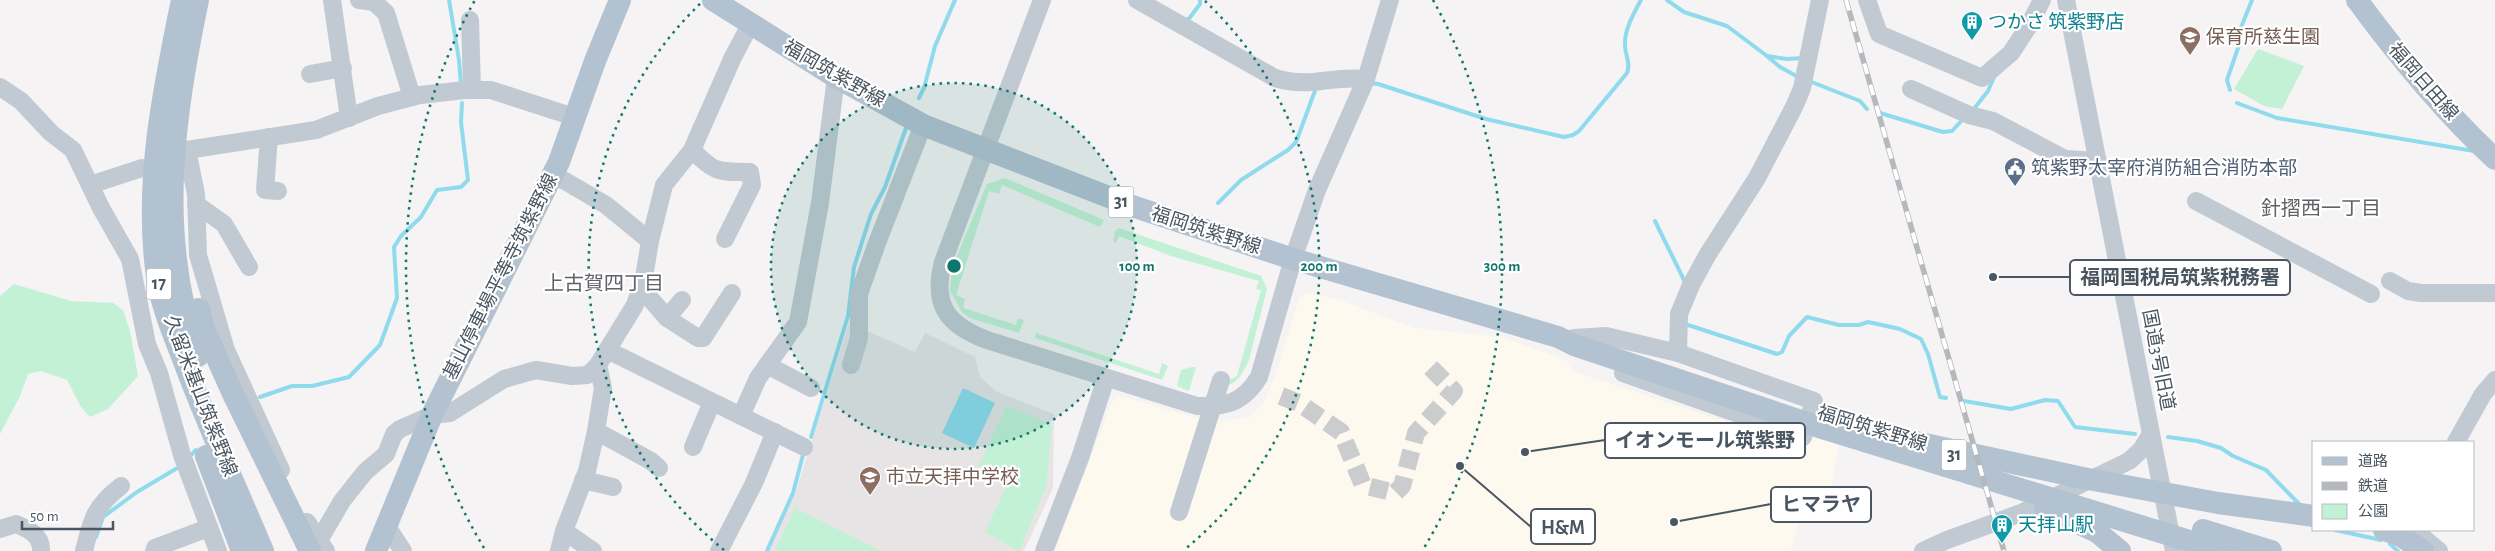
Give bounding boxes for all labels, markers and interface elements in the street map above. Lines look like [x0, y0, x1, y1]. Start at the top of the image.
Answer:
building icon: つかさ 筑紫野店 [1960, 10, 1984, 41]
place label: つかさ 筑紫野店 [1988, 11, 2124, 32]
school or university icon: 保育所慈生園 [2178, 25, 2202, 56]
place label: 保育所慈生園 [2206, 27, 2320, 47]
street label: 福岡筑紫野線 [780, 36, 889, 111]
street label: 福岡日田線 [2385, 39, 2462, 124]
public building icon: 筑紫野太宰府消防組合消防本部 [2003, 156, 2027, 187]
place label: 筑紫野太宰府消防組合消防本部 [2031, 157, 2297, 178]
street label: 基山停車場平等寺筑紫野線 [439, 170, 561, 383]
road number: 31 [1108, 186, 1134, 218]
district label: 針摺西一丁目 [2261, 198, 2381, 219]
street label: 福岡筑紫野線 [1149, 202, 1264, 258]
centre of rings [945, 257, 963, 275]
text: 100 m [1119, 259, 1155, 274]
text: 200 m [1300, 259, 1338, 274]
text: 300 m [1484, 259, 1520, 274]
callout: 福岡国税局筑紫税務署 [2070, 260, 2290, 295]
text: 福岡国税局筑紫税務署 [2080, 266, 2280, 288]
road number: 17 [146, 268, 172, 300]
district label: 上古賀四丁目 [544, 273, 664, 294]
street label: 国道3号旧道 [2139, 308, 2178, 412]
street label: 久留米基山筑紫野線 [160, 312, 241, 479]
street label: 福岡筑紫野線 [1815, 401, 1930, 455]
callout: イオンモール筑紫野 [1605, 423, 1805, 458]
text: イオンモール筑紫野 [1615, 429, 1795, 451]
road number: 31 [1942, 440, 1966, 470]
legend [2312, 441, 2475, 531]
text: 道路 [2358, 453, 2388, 469]
school or university icon: 市立天拝中学校 [858, 465, 882, 496]
place label: 市立天拝中学校 [886, 466, 1019, 487]
text: 鉄道 [2358, 478, 2388, 494]
callout: ヒマラヤ [1771, 487, 1871, 522]
text: ヒマラヤ [1781, 494, 1861, 515]
scale bar [22, 498, 114, 530]
text: 公園 [2358, 503, 2388, 519]
text: 50 m [30, 509, 59, 524]
callout: H&M [1531, 509, 1595, 544]
building icon: 天拝山駅 [1990, 513, 2014, 544]
place label: 天拝山駅 [2018, 515, 2094, 535]
text: H&M [1541, 518, 1585, 538]

